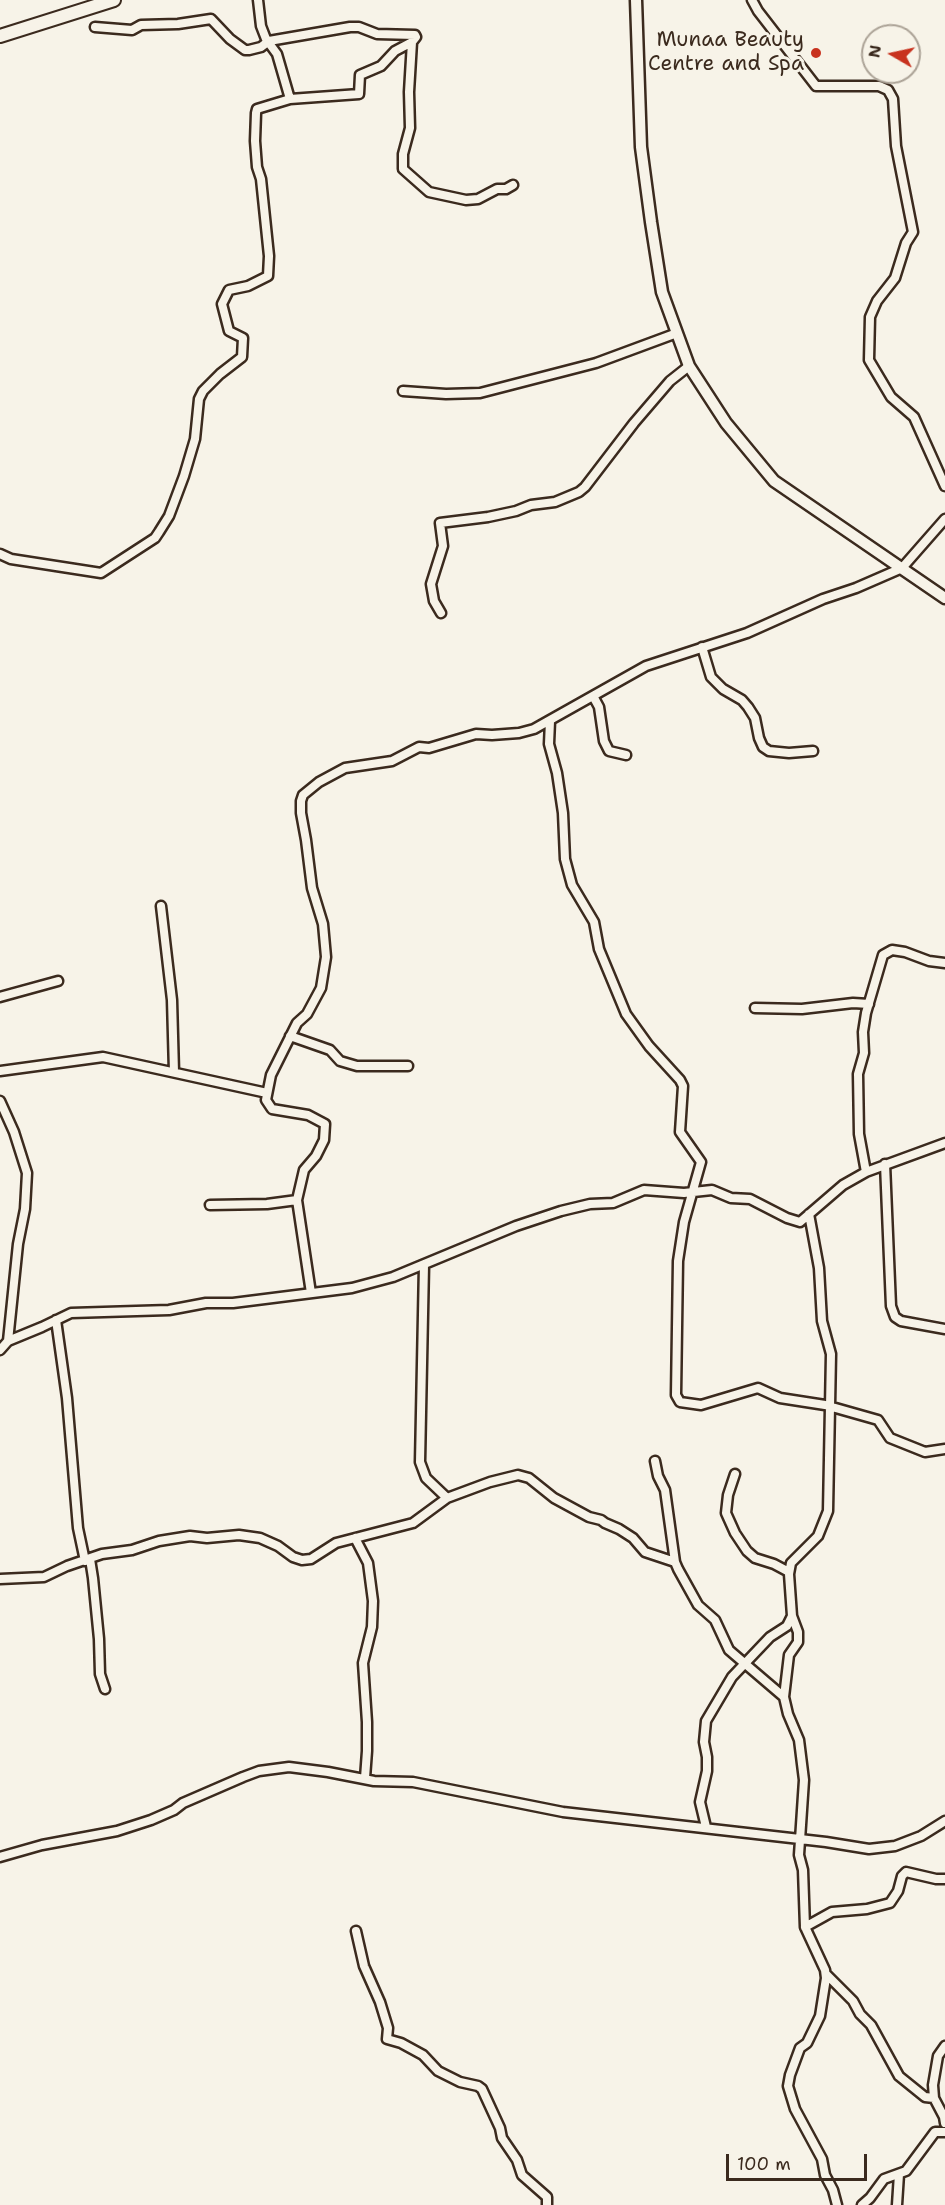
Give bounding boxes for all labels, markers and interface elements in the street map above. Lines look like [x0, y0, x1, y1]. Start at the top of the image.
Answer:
north arrow [861, 24, 921, 84]
place label: Munaa Beauty Centre and Spa [648, 28, 804, 78]
text: N [863, 44, 886, 59]
marker: Munaa Beauty Centre and Spa [809, 46, 823, 60]
scale bar [729, 2142, 870, 2180]
text: 100 m [737, 2152, 791, 2176]

